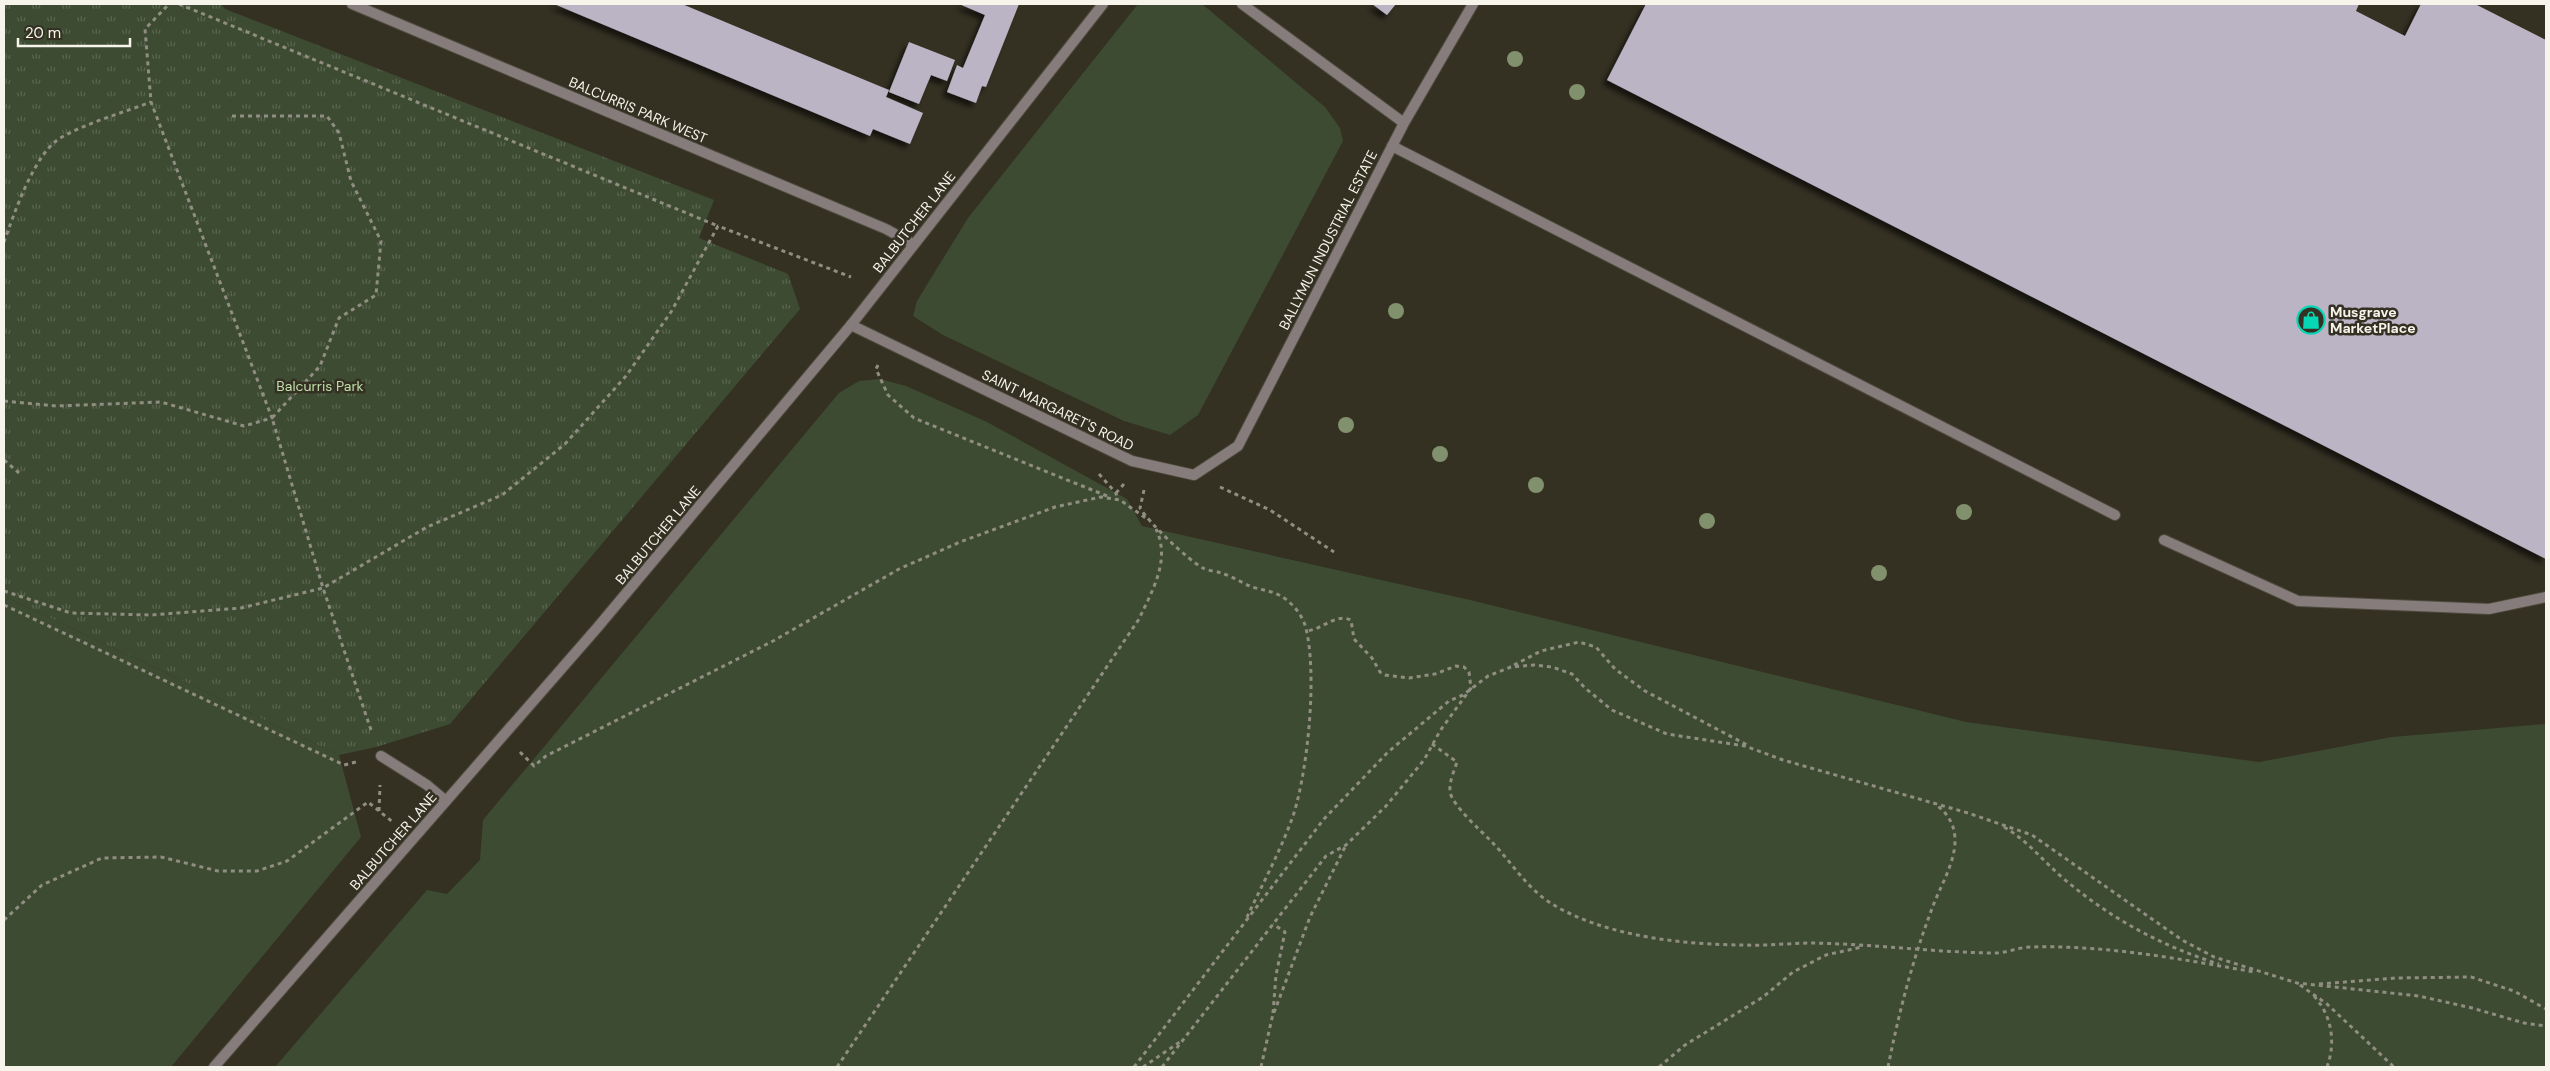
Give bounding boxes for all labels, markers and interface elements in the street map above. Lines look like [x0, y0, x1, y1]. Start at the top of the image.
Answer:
scale bar [18, 15, 130, 47]
text: 20 m [25, 23, 61, 43]
street label: BALCURRIS PARK WEST [566, 73, 710, 147]
street label: BALLYMUN INDUSTRIAL ESTATE [1275, 147, 1381, 333]
street label: BALBUTCHER LANE [869, 168, 959, 276]
place label: Musgrave MarketPlace [2330, 303, 2416, 337]
shop icon: Musgrave MarketPlace [2296, 305, 2326, 335]
street label: SAINT MARGARET'S ROAD [979, 365, 1137, 455]
park label: Balcurris Park [276, 377, 364, 395]
street label: BALBUTCHER LANE [611, 482, 705, 588]
street label: BALBUTCHER LANE [346, 788, 440, 894]

